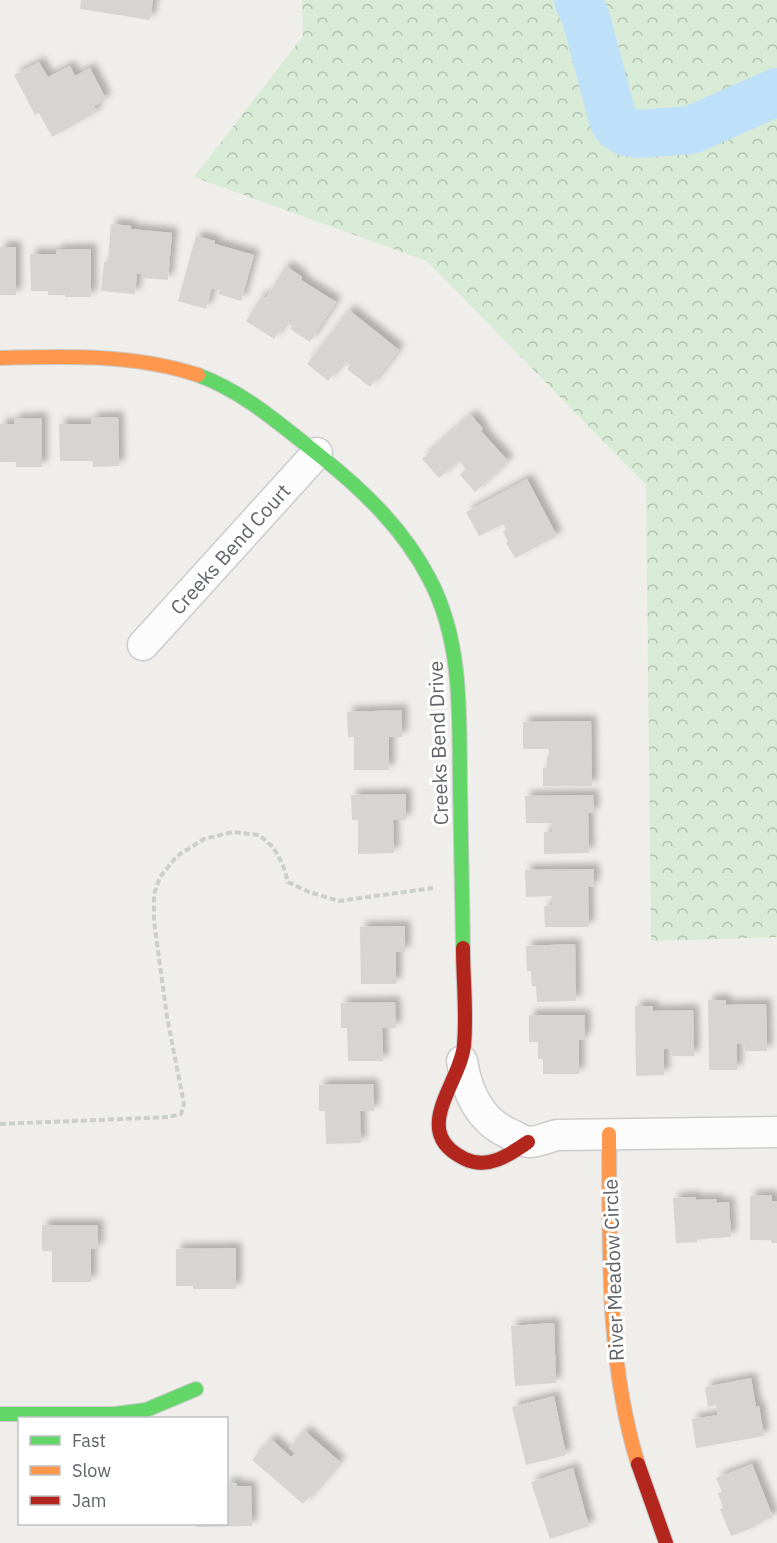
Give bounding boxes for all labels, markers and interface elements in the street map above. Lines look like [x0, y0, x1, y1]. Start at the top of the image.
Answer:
street label: Creeks Bend Court [164, 478, 296, 620]
street label: Creeks Bend Drive [422, 660, 454, 826]
street label: River Meadow Circle [596, 1178, 630, 1362]
legend [18, 1417, 228, 1525]
text: Fast [72, 1429, 106, 1452]
text: Slow [72, 1459, 111, 1482]
text: Jam [72, 1489, 107, 1512]

